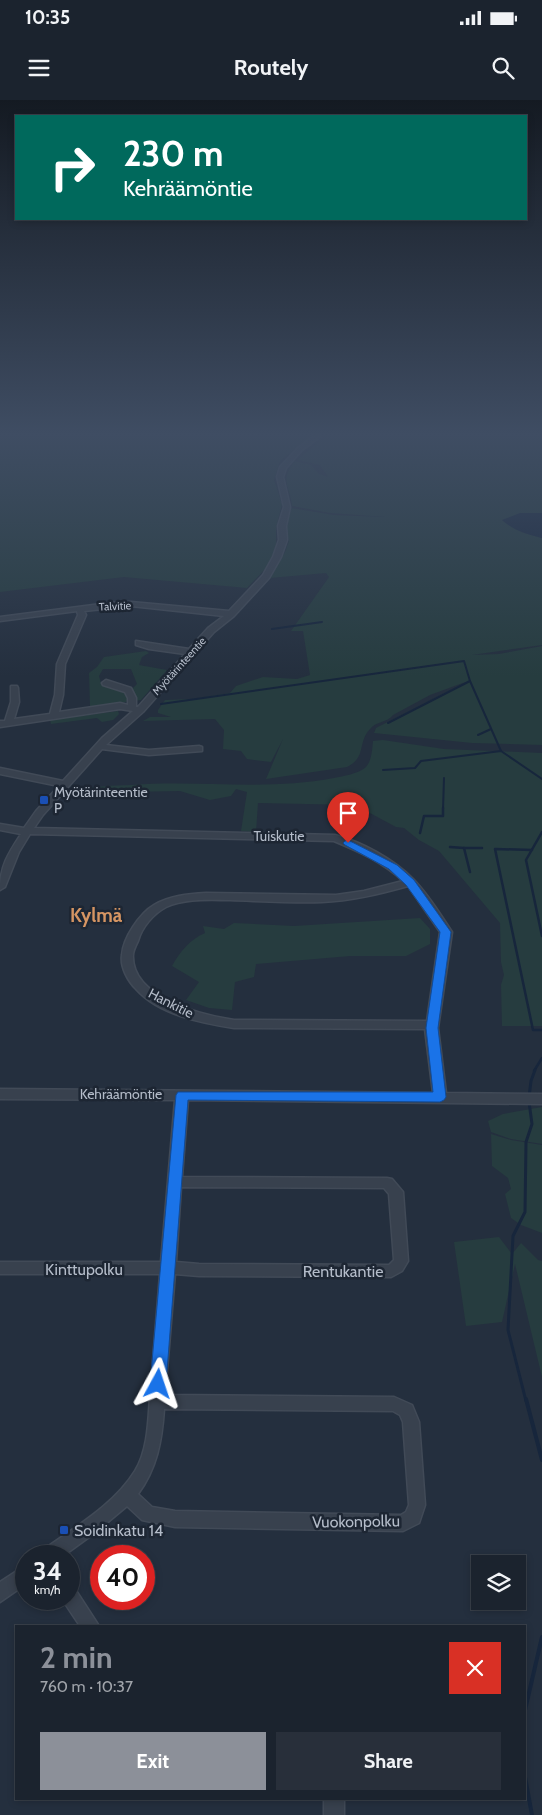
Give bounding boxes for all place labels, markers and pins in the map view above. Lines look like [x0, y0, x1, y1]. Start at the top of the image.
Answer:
place label: Myötärinteentie P [54, 783, 148, 817]
pin [327, 792, 369, 843]
marker: Myötärinteentie P [38, 794, 50, 806]
place label: Soidinkatu 14 [74, 1521, 163, 1540]
marker: Soidinkatu 14 [58, 1524, 70, 1536]

